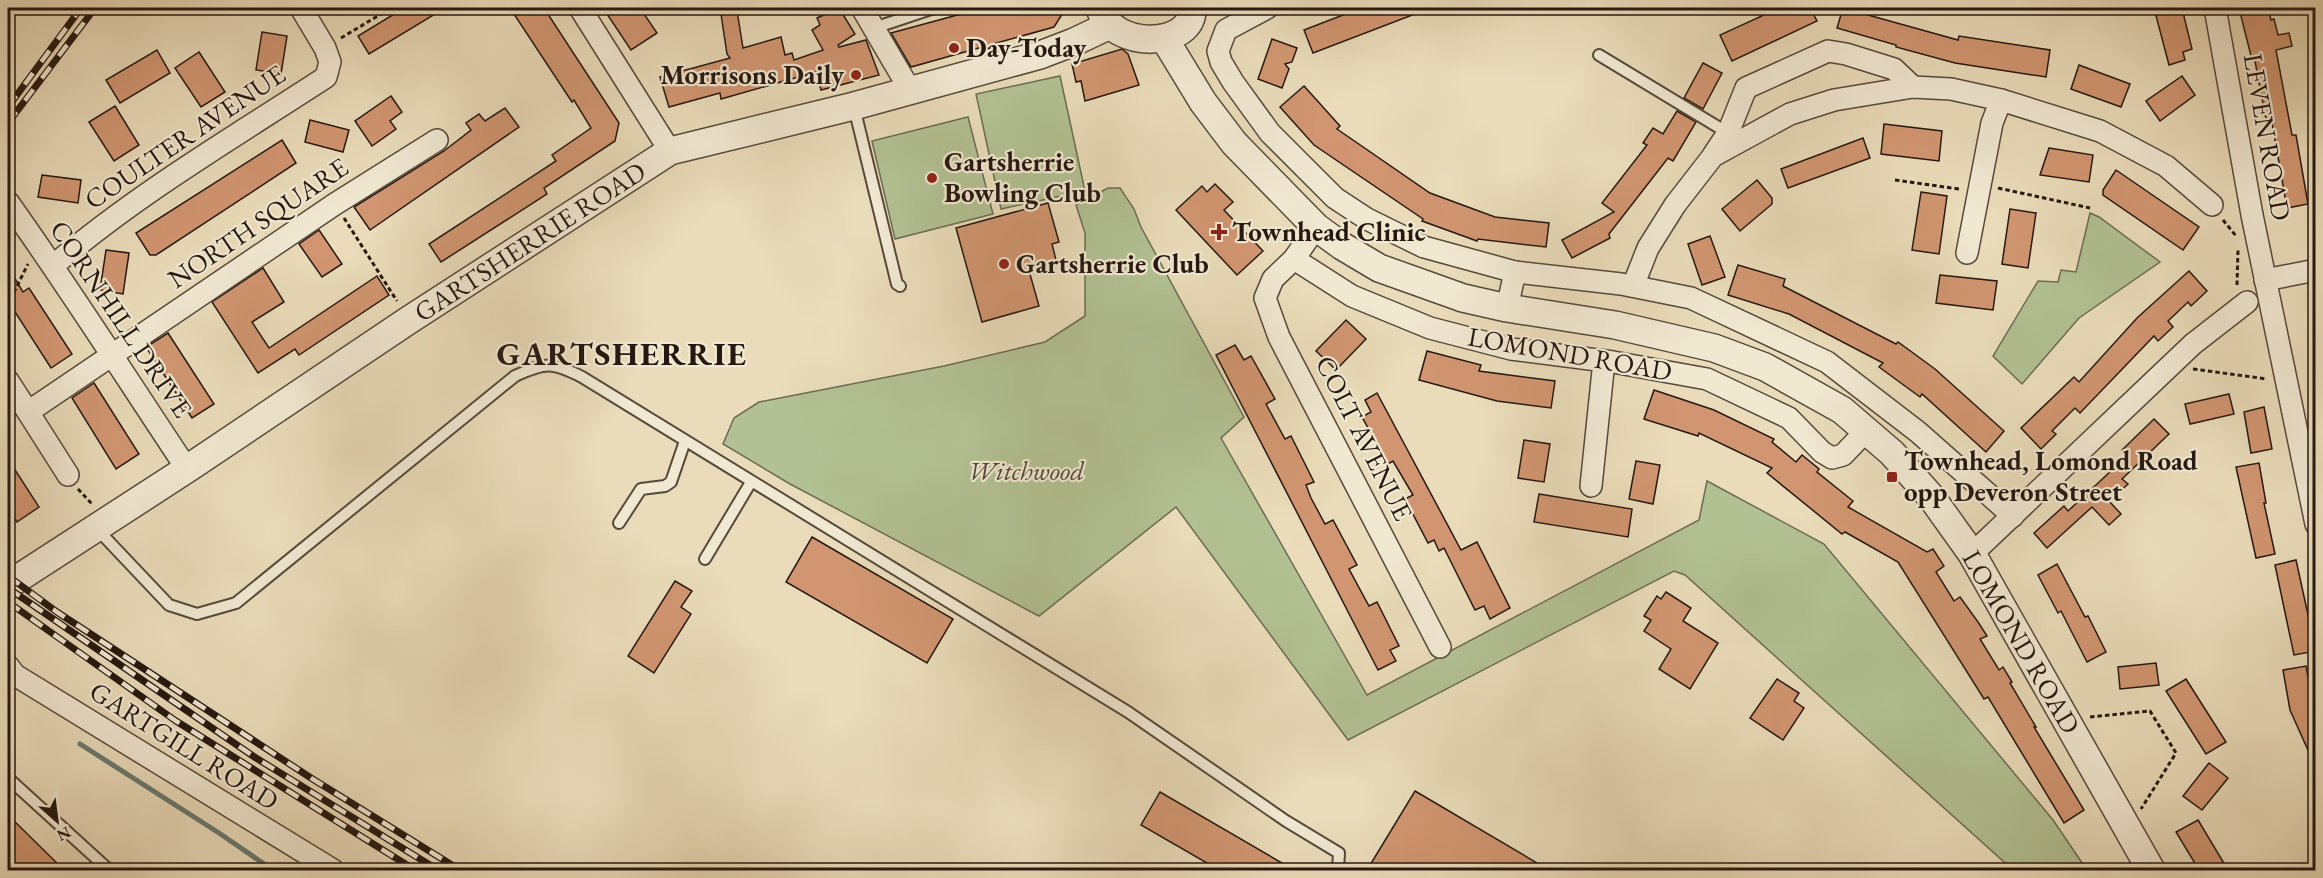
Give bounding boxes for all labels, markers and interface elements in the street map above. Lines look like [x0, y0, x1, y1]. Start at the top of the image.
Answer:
place label: Day-Today [966, 30, 1087, 65]
marker: Day-Today [947, 41, 961, 55]
street label: LEVEN ROAD [2236, 51, 2299, 223]
street label: COULTER AVENUE [78, 56, 292, 217]
place label: Morrisons Daily [660, 57, 845, 92]
marker: Morrisons Daily [849, 68, 863, 82]
place label: Gartsherrie Bowling Club [944, 144, 1101, 210]
street label: NORTH SQUARE [161, 149, 355, 296]
street label: GARTSHERRIE ROAD [407, 154, 652, 330]
marker: Gartsherrie Bowling Club [925, 171, 939, 185]
street label: CORNHILL DRIVE [42, 213, 200, 424]
place label: Townhead Clinic [1232, 214, 1426, 249]
marker: Townhead Clinic [1210, 223, 1228, 241]
place label: Gartsherrie Club [1016, 246, 1209, 281]
marker: Gartsherrie Club [997, 257, 1011, 271]
street label: LOMOND ROAD [1465, 318, 1675, 389]
district label: GARTSHERRIE [496, 332, 748, 375]
street label: COLT AVENUE [1308, 349, 1421, 526]
place label: Townhead, Lomond Road opp Deveron Street [1904, 443, 2198, 509]
park label: Witchwood [968, 453, 1085, 488]
marker: Townhead, Lomond Road opp Deveron Street [1885, 470, 1899, 484]
street label: LOMOND ROAD [1955, 544, 2088, 740]
street label: GARTGILL ROAD [83, 673, 285, 818]
north arrow [27, 791, 87, 851]
text: N [53, 821, 74, 846]

